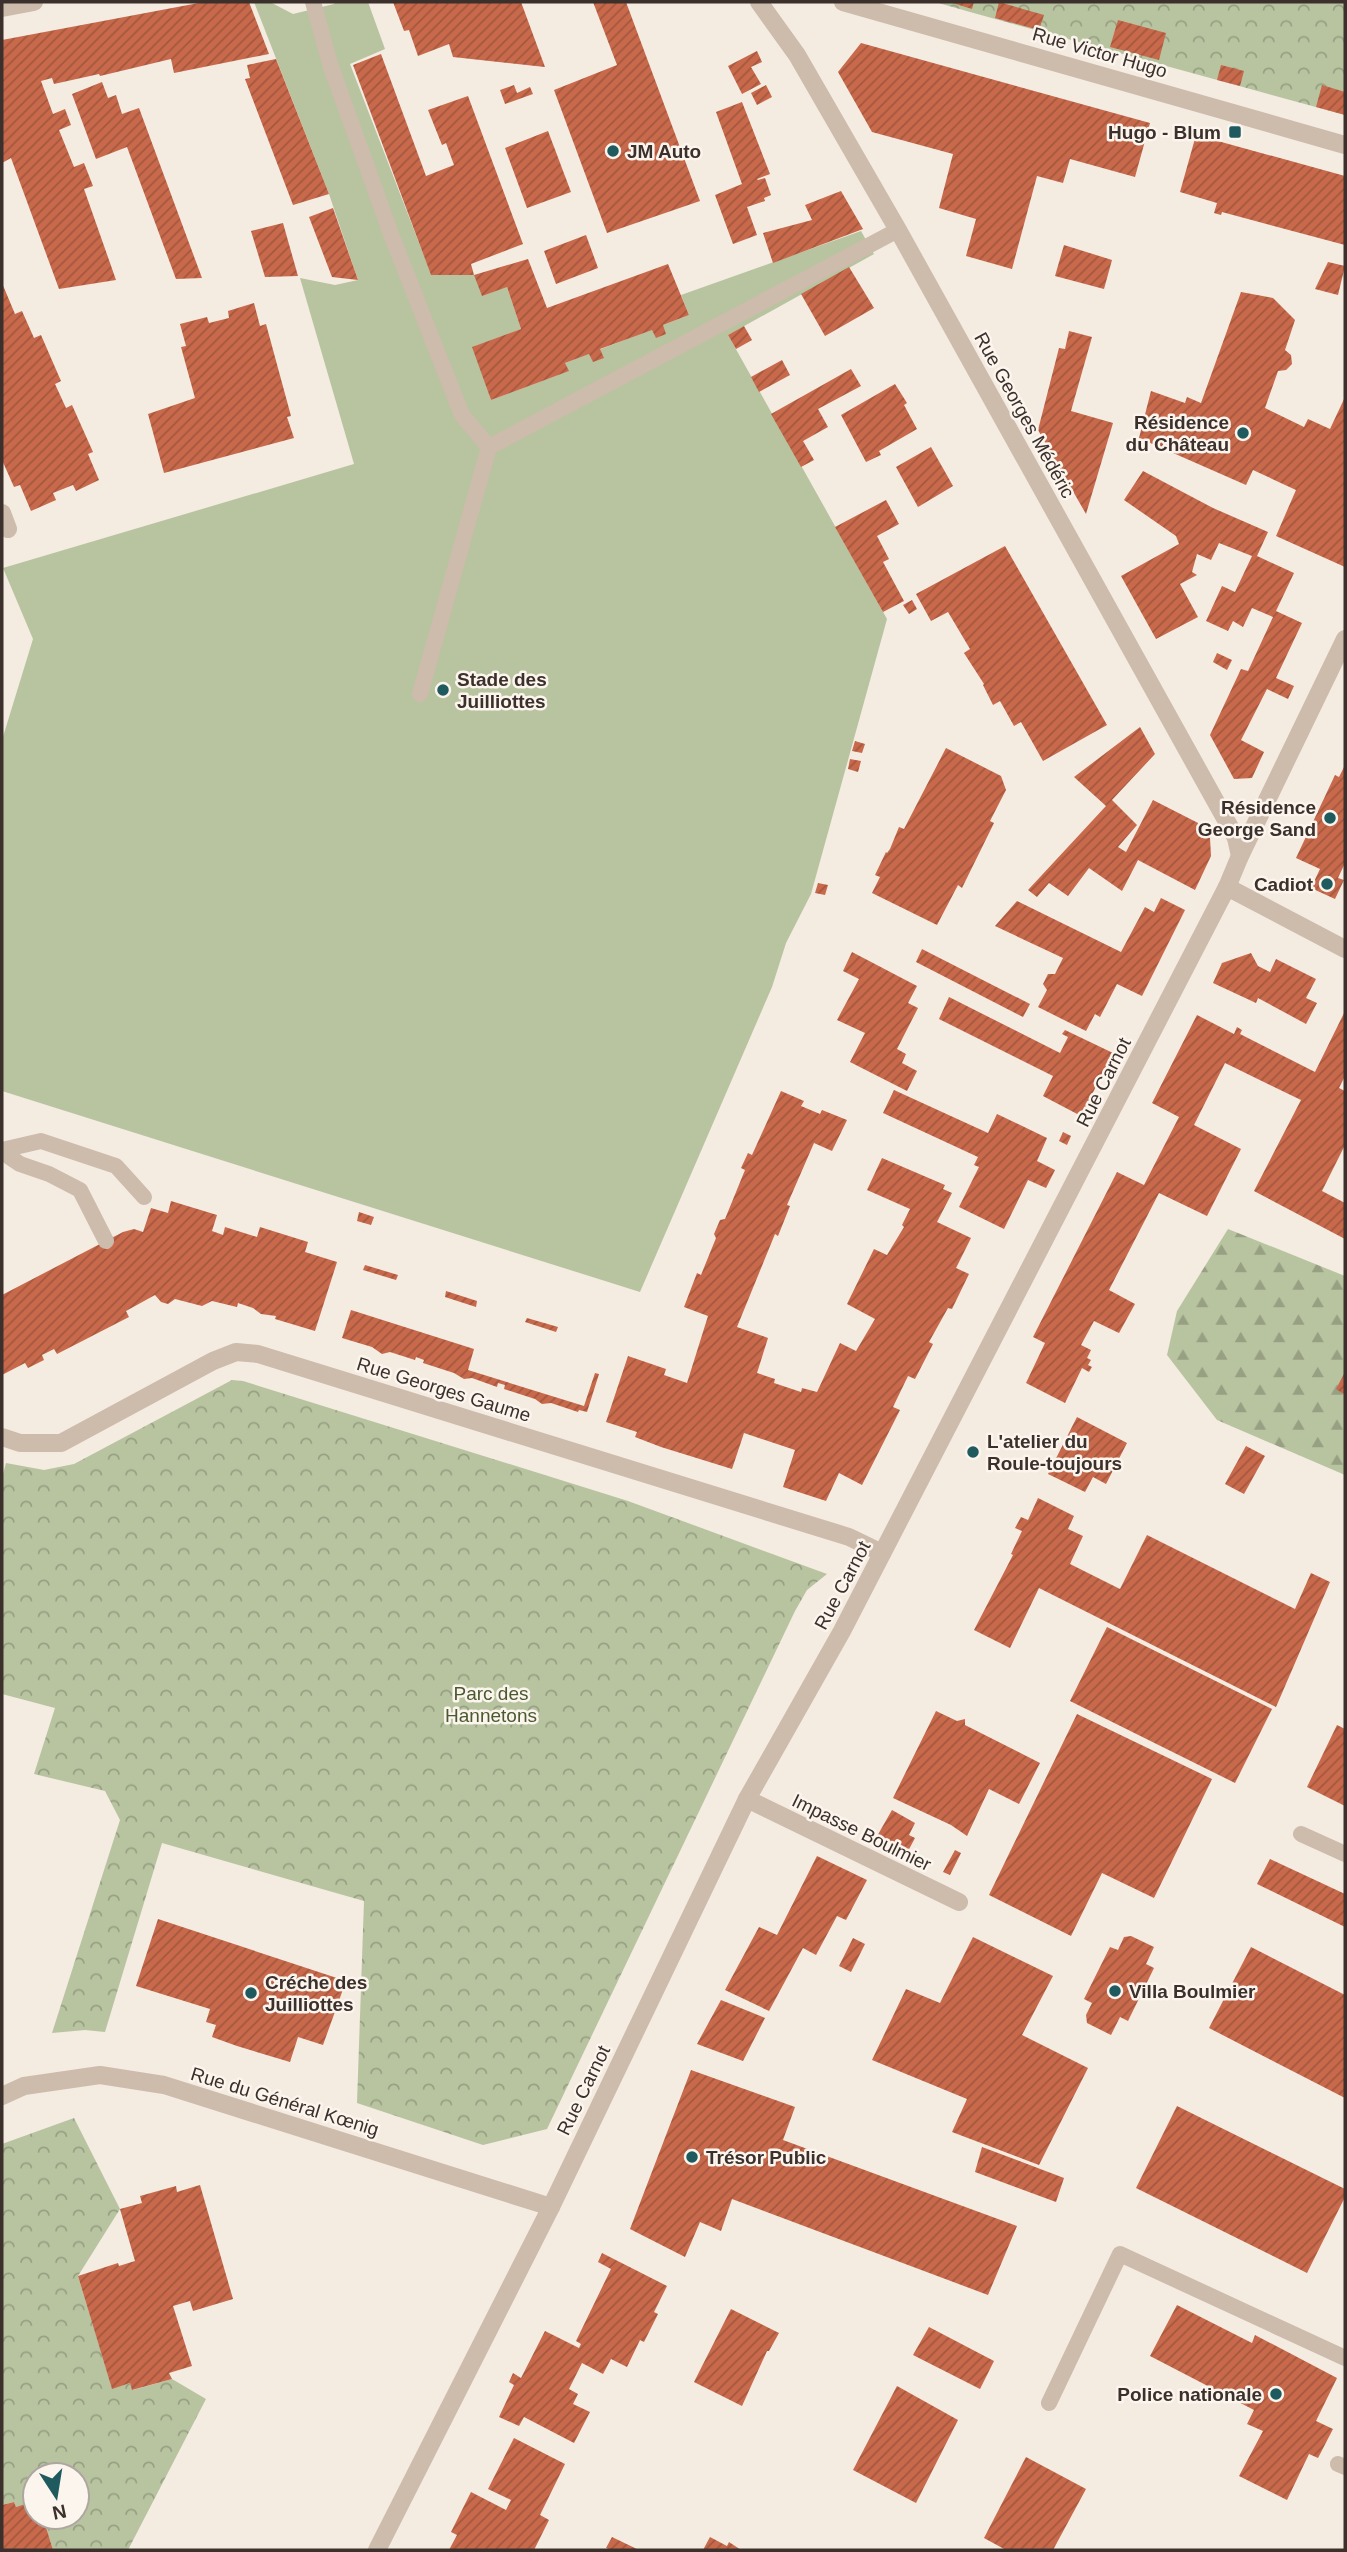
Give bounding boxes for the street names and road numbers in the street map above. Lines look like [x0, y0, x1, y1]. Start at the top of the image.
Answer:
street label: Rue Victor Hugo [1030, 23, 1170, 82]
street label: Rue Georges Médéric [970, 329, 1079, 502]
street label: Rue Carnot [1072, 1034, 1135, 1130]
street label: Rue Georges Gaume [354, 1353, 533, 1426]
street label: Rue Carnot [810, 1537, 875, 1633]
street label: Impasse Boulmier [789, 1790, 935, 1876]
street label: Rue Carnot [553, 2041, 614, 2138]
street label: Rue du Général Kœnig [188, 2063, 381, 2140]

